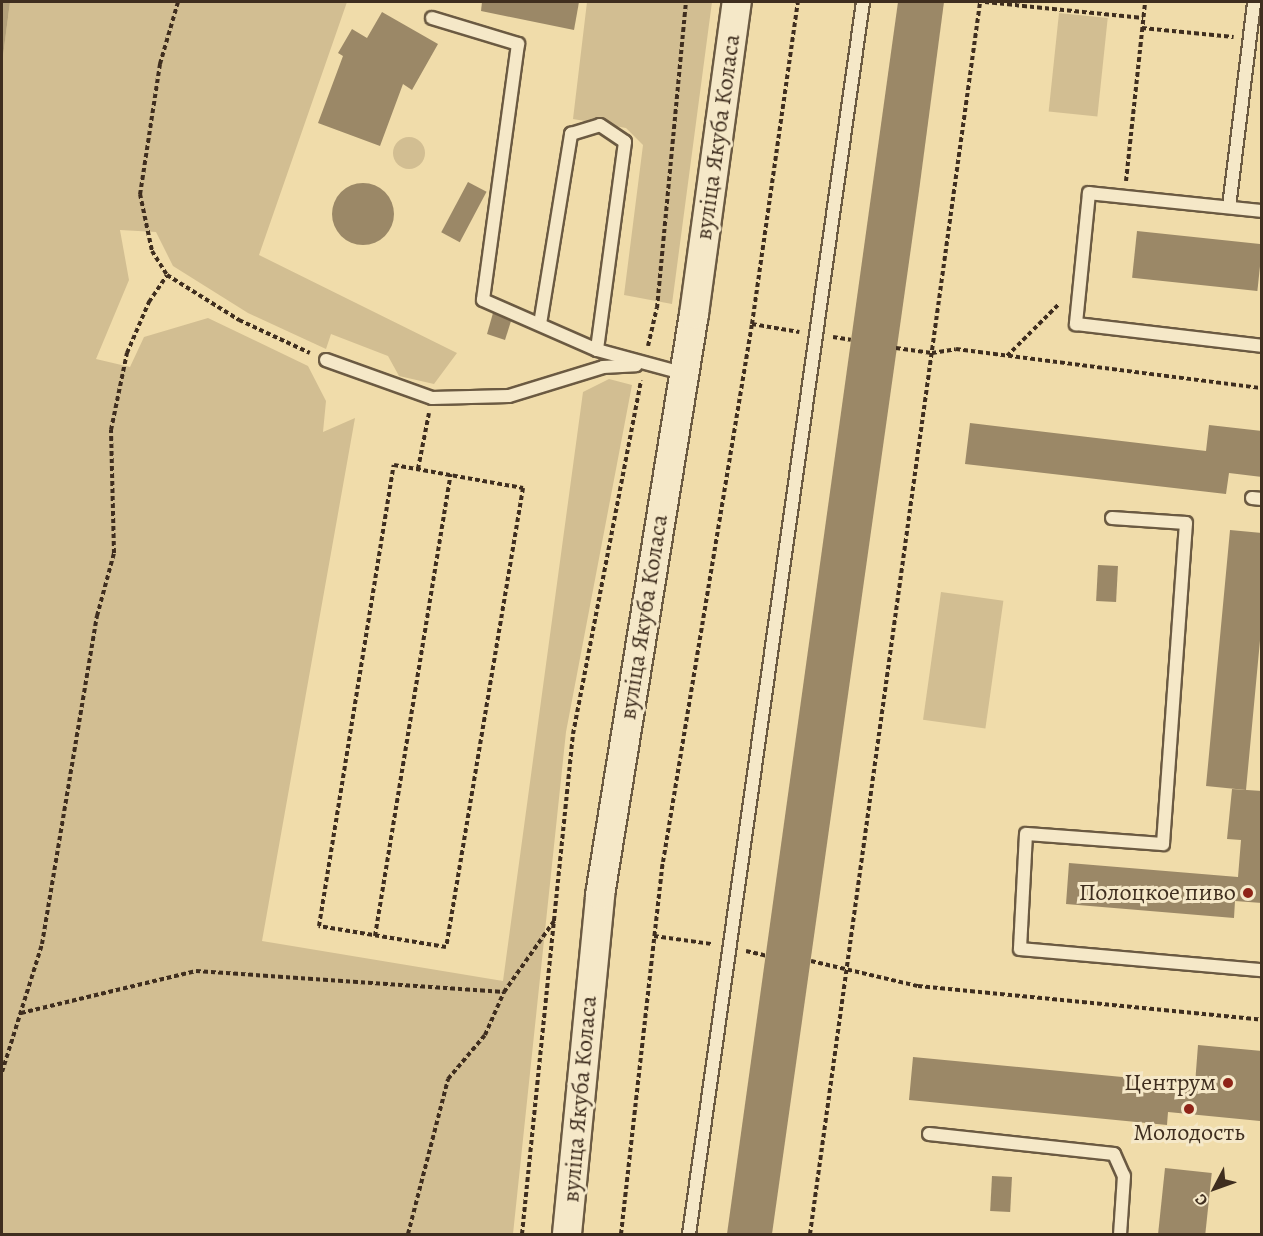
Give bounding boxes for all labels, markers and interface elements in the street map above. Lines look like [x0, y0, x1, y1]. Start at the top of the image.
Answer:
street label: вуліца Якуба Коласа [689, 32, 747, 242]
street label: вуліца Якуба Коласа [614, 512, 674, 722]
place label: Полоцкое пиво [1079, 879, 1236, 907]
marker: Полоцкое пиво [1241, 886, 1255, 900]
street label: вуліца Якуба Коласа [557, 994, 603, 1204]
place label: Центрум [1124, 1069, 1216, 1097]
marker: Центрум [1221, 1076, 1235, 1090]
marker: Молодость [1182, 1102, 1196, 1116]
place label: Молодость [1133, 1119, 1245, 1147]
north arrow [1185, 1158, 1245, 1218]
text: С [1190, 1189, 1213, 1211]

